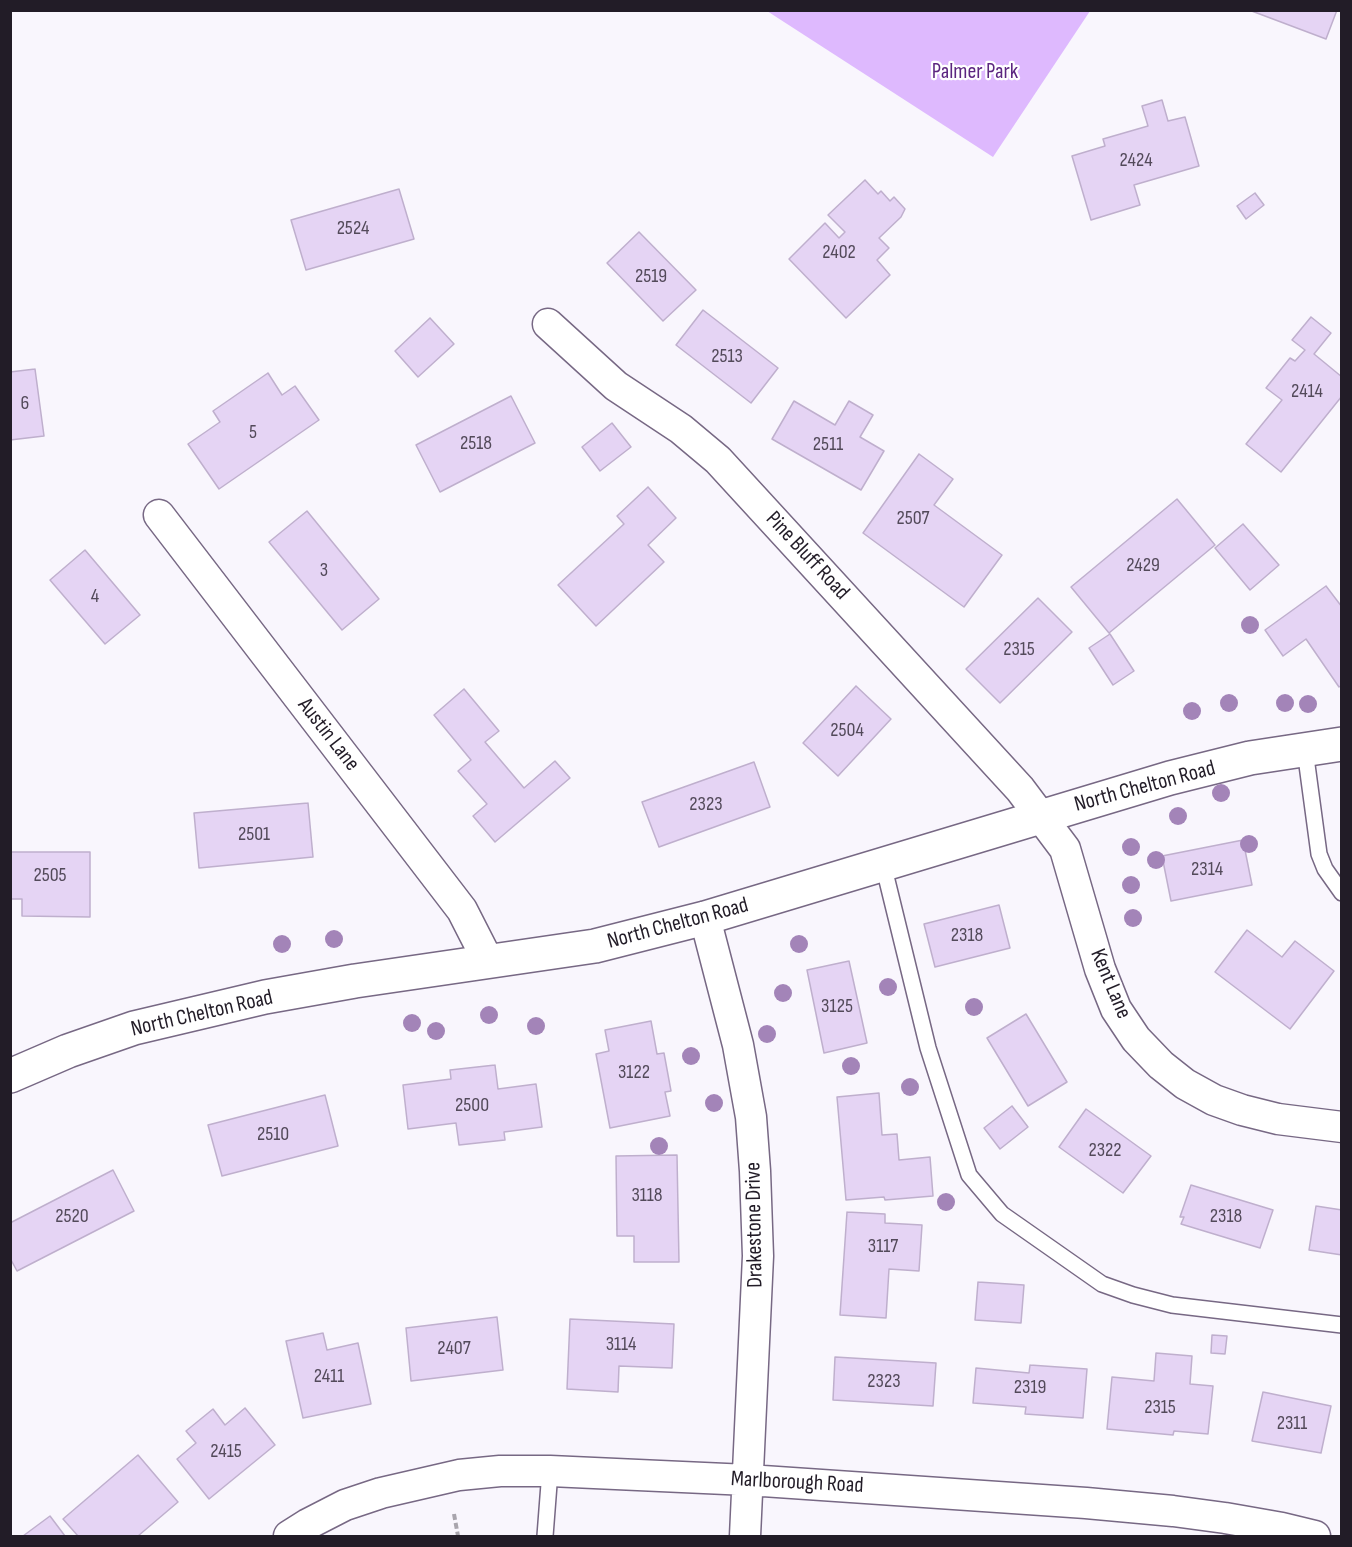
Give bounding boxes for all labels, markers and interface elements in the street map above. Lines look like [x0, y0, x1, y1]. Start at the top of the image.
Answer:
park label: Palmer Park [932, 59, 1018, 85]
house number: 2424 [1119, 149, 1153, 173]
house number: 2524 [337, 217, 369, 241]
house number: 2402 [822, 241, 856, 265]
house number: 2519 [635, 265, 667, 289]
house number: 2513 [711, 345, 743, 369]
house number: 2414 [1291, 380, 1323, 404]
house number: 6 [21, 392, 29, 416]
house number: 5 [249, 421, 257, 445]
house number: 2518 [460, 432, 492, 456]
house number: 2511 [813, 433, 843, 457]
street label: Pine Bluff Road [759, 506, 855, 606]
house number: 2507 [896, 507, 930, 531]
house number: 2429 [1126, 554, 1160, 578]
house number: 3 [320, 559, 328, 583]
house number: 4 [91, 585, 99, 609]
house number: 2315 [1003, 638, 1035, 662]
street label: Austin Lane [291, 693, 365, 777]
house number: 2504 [830, 719, 864, 743]
street label: North Chelton Road [1072, 756, 1218, 818]
house number: 2323 [689, 793, 723, 817]
house number: 2501 [238, 823, 270, 847]
house number: 2314 [1191, 858, 1223, 882]
house number: 2505 [33, 864, 67, 888]
street label: North Chelton Road [605, 893, 751, 955]
house number: 2318 [951, 924, 983, 948]
street label: Kent Lane [1084, 945, 1136, 1023]
street label: North Chelton Road [128, 985, 276, 1043]
house number: 3125 [821, 995, 853, 1019]
house number: 3122 [618, 1061, 650, 1085]
house number: 2500 [455, 1094, 489, 1118]
house number: 2510 [257, 1123, 289, 1147]
house number: 2322 [1088, 1139, 1122, 1163]
street label: Drakestone Drive [741, 1162, 769, 1288]
house number: 3118 [631, 1184, 663, 1208]
house number: 2520 [55, 1205, 89, 1229]
house number: 2318 [1210, 1205, 1242, 1229]
house number: 3117 [868, 1235, 898, 1259]
house number: 3114 [606, 1333, 636, 1357]
house number: 2407 [437, 1337, 471, 1361]
house number: 2411 [314, 1365, 344, 1389]
house number: 2323 [867, 1370, 901, 1394]
house number: 2319 [1014, 1376, 1046, 1400]
house number: 2315 [1144, 1396, 1176, 1420]
house number: 2311 [1277, 1412, 1307, 1436]
house number: 2415 [210, 1440, 242, 1464]
street label: Marlborough Road [730, 1466, 864, 1500]

